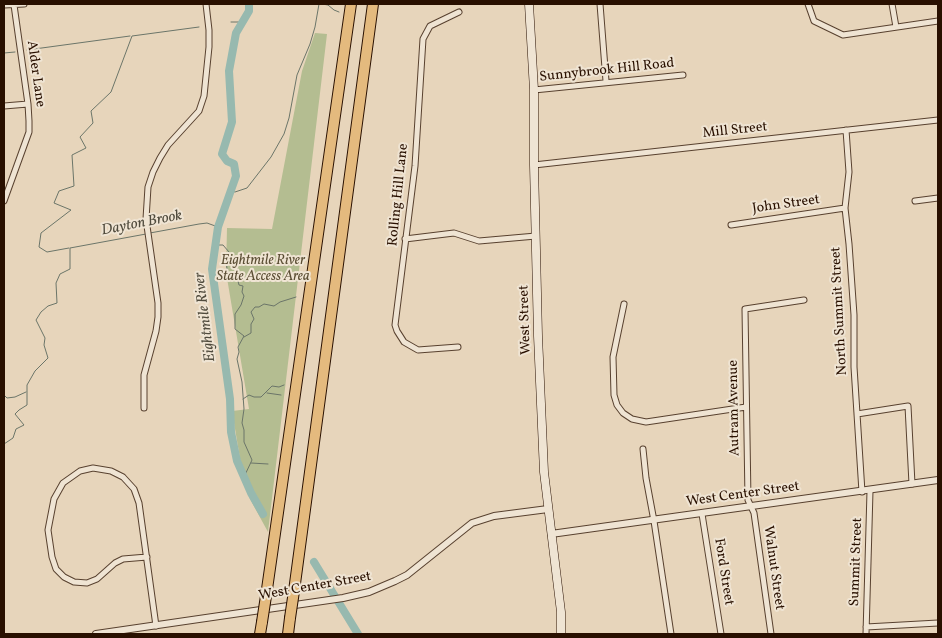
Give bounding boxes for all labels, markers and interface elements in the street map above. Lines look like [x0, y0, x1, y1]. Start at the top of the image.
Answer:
street label: Alder Lane [22, 40, 48, 108]
street label: Sunnybrook Hill Road [539, 56, 675, 86]
street label: Mill Street [702, 119, 768, 143]
street label: Rolling Hill Lane [385, 143, 413, 247]
street label: John Street [751, 192, 821, 218]
water label: Dayton Brook [100, 207, 184, 241]
street label: North Summit Street [828, 246, 852, 376]
park label: Eightmile River State Access Area [216, 253, 310, 286]
water label: Eightmile River [192, 271, 220, 363]
street label: West Street [516, 285, 536, 355]
street label: Autram Avenue [726, 360, 744, 456]
street label: West Center Street [685, 479, 801, 511]
street label: Summit Street [847, 517, 867, 607]
street label: Walnut Street [759, 525, 787, 611]
street label: Ford Street [709, 537, 737, 607]
street label: West Center Street [257, 569, 373, 605]

